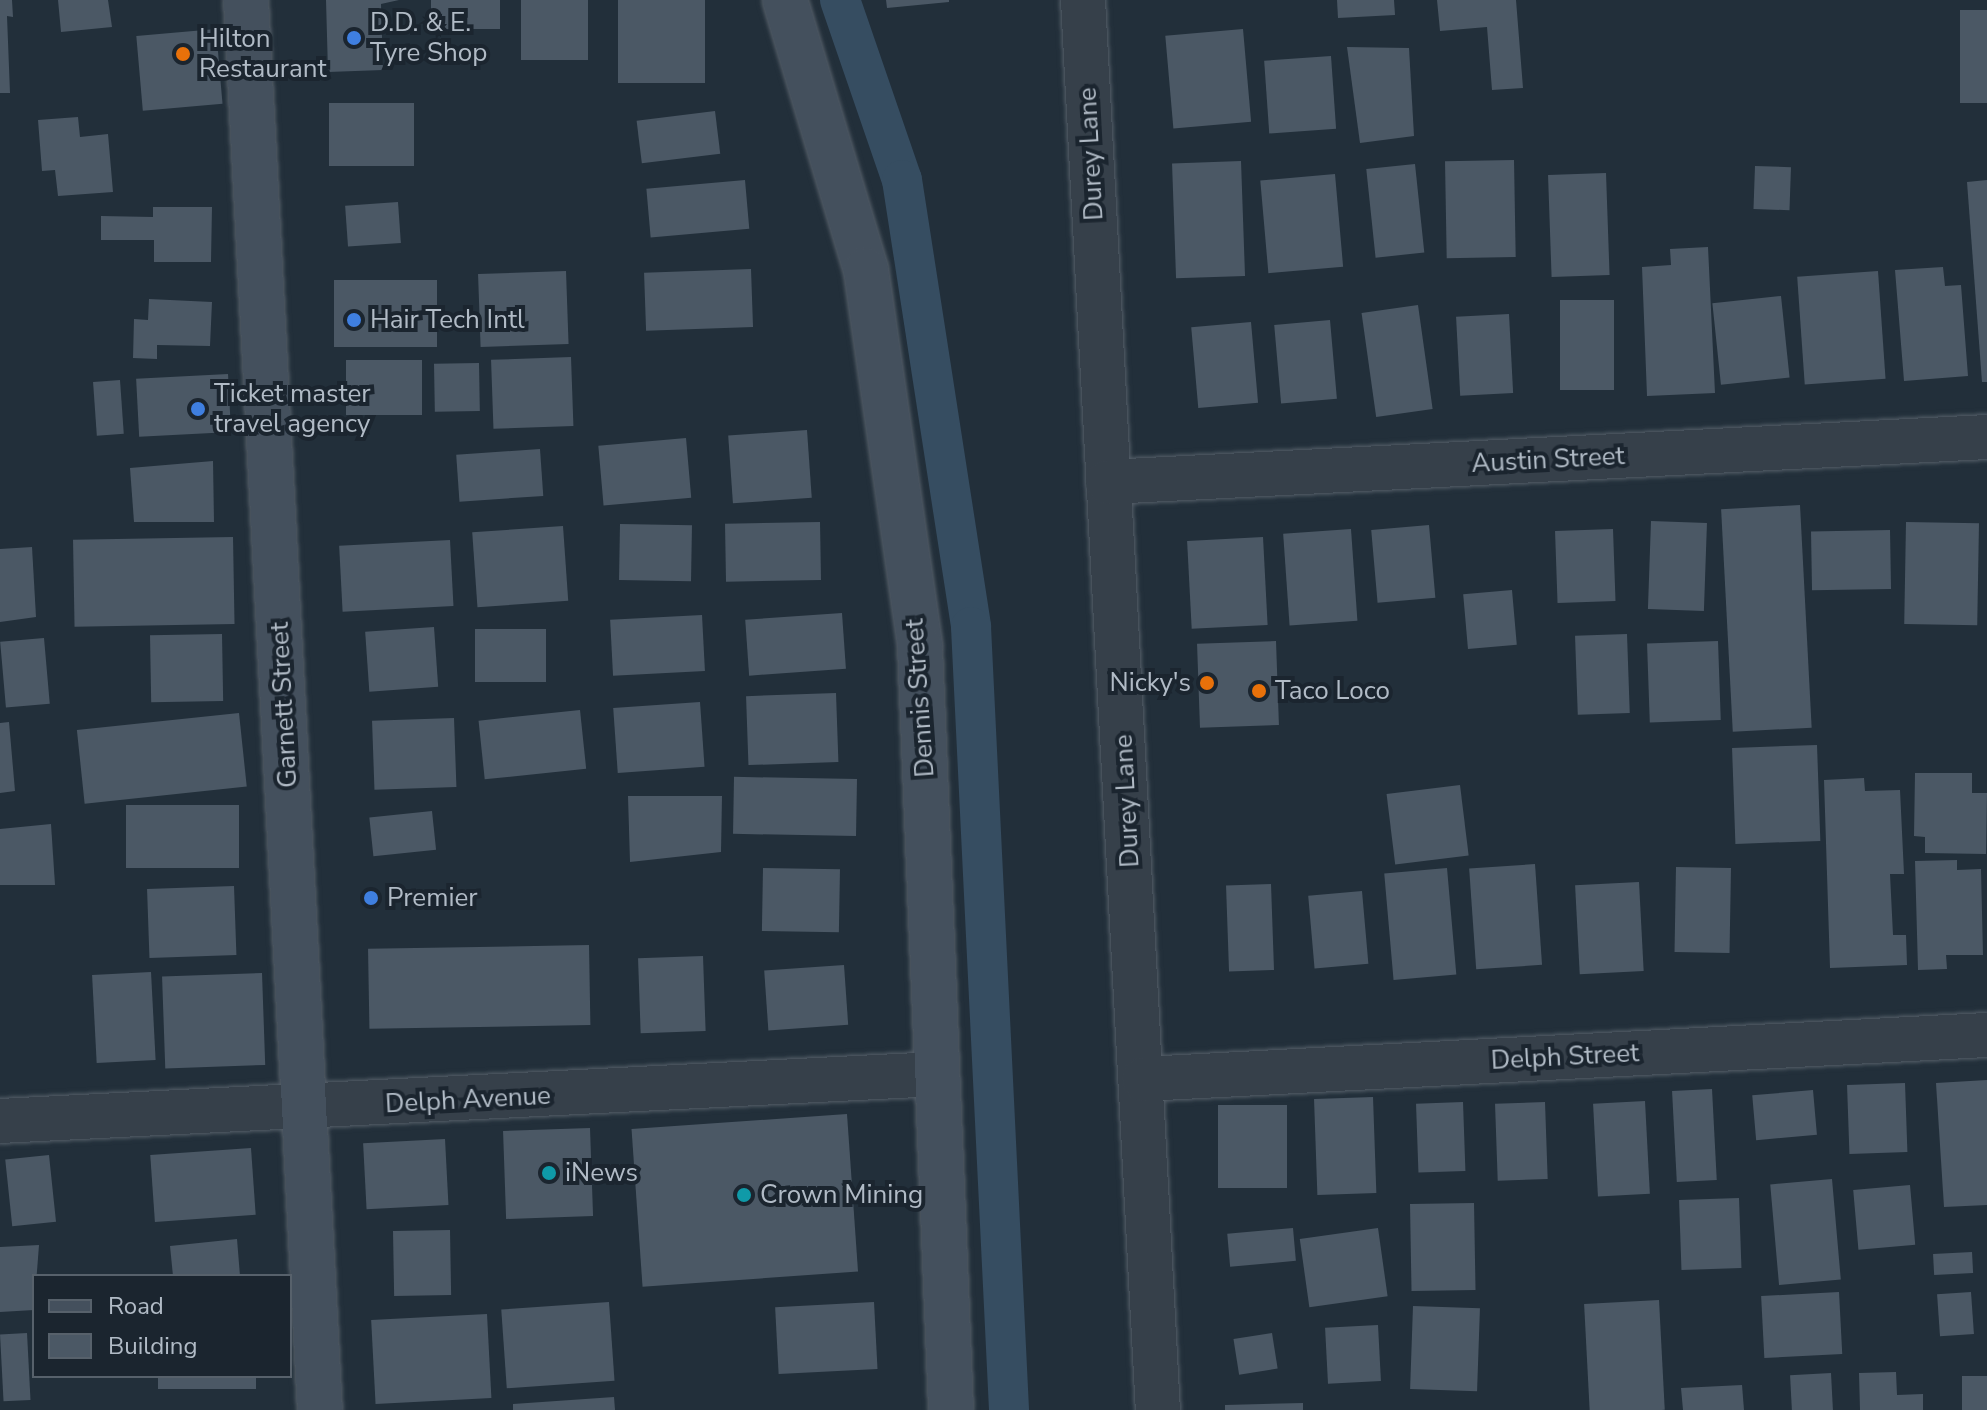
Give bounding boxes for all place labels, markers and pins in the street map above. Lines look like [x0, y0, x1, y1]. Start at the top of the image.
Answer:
place label: D.D. & E. Tyre Shop [370, 7, 487, 68]
place label: Hilton Restaurant [199, 23, 327, 84]
marker: D.D. & E. Tyre Shop [345, 29, 363, 47]
marker: Hilton Restaurant [174, 45, 192, 63]
place label: Hair Tech Intl [370, 304, 525, 336]
marker: Hair Tech Intl [345, 311, 363, 329]
place label: Ticket master travel agency [214, 378, 371, 440]
marker: Ticket master travel agency [189, 400, 207, 418]
place label: Nicky's [1110, 667, 1191, 699]
marker: Nicky's [1198, 674, 1216, 692]
place label: Taco Loco [1275, 675, 1390, 707]
marker: Taco Loco [1250, 682, 1268, 700]
place label: Premier [387, 882, 478, 914]
marker: Premier [362, 889, 380, 907]
place label: iNews [565, 1157, 638, 1189]
marker: iNews [540, 1164, 558, 1182]
place label: Crown Mining [760, 1179, 923, 1211]
marker: Crown Mining [735, 1186, 753, 1204]

